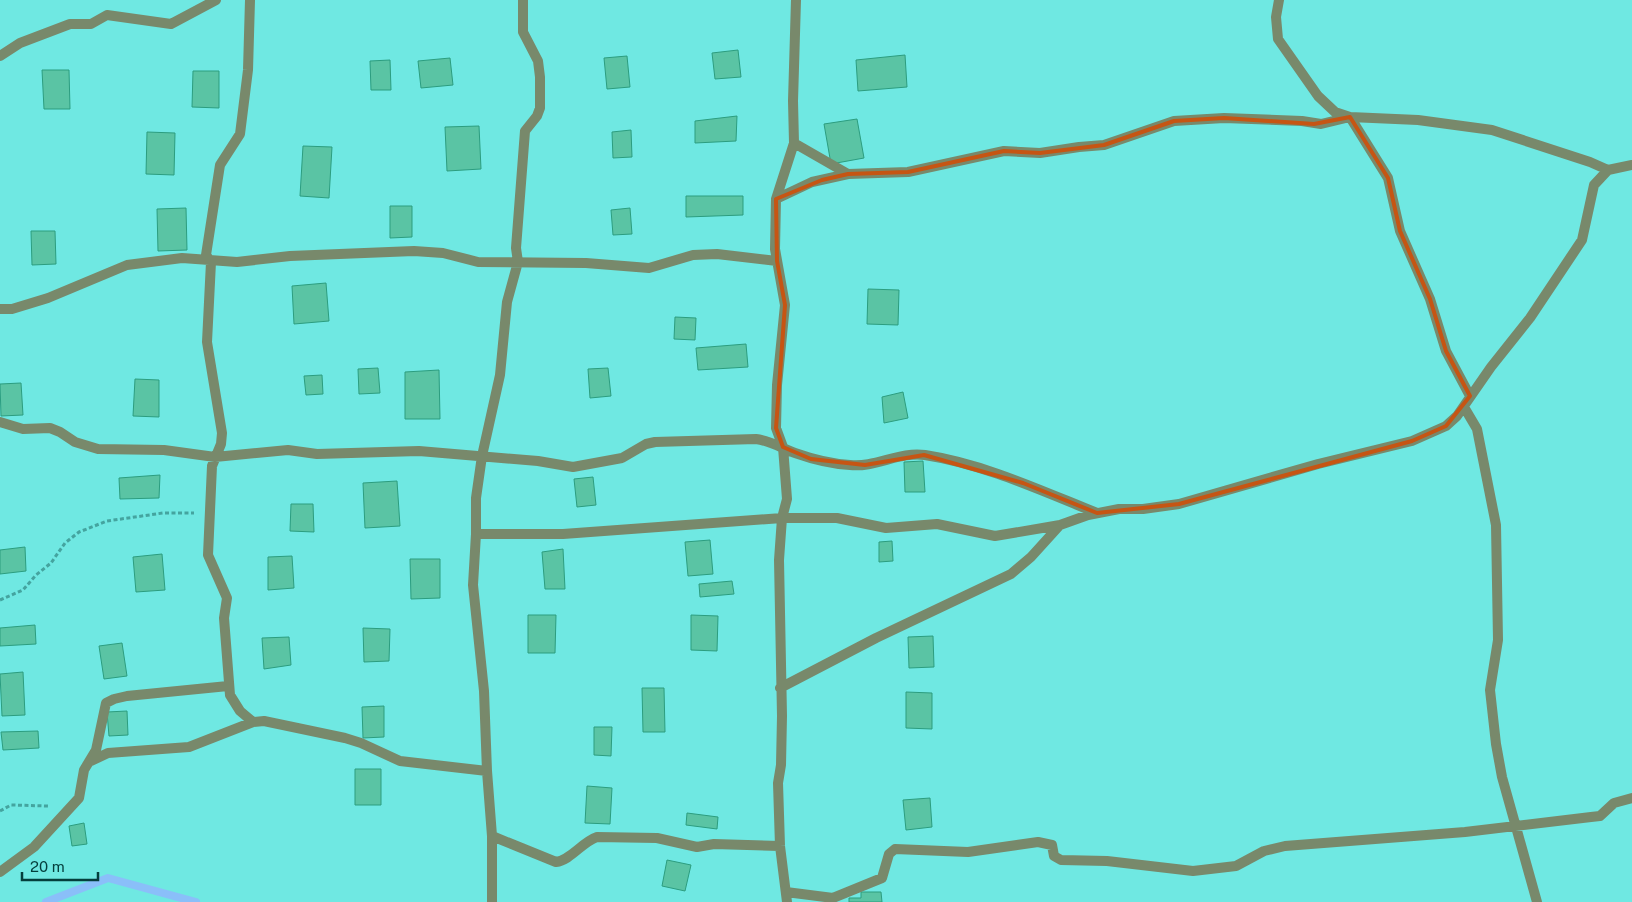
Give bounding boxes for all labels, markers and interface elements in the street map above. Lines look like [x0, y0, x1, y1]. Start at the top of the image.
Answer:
scale bar [22, 850, 99, 882]
text: 20 m [30, 858, 65, 875]

